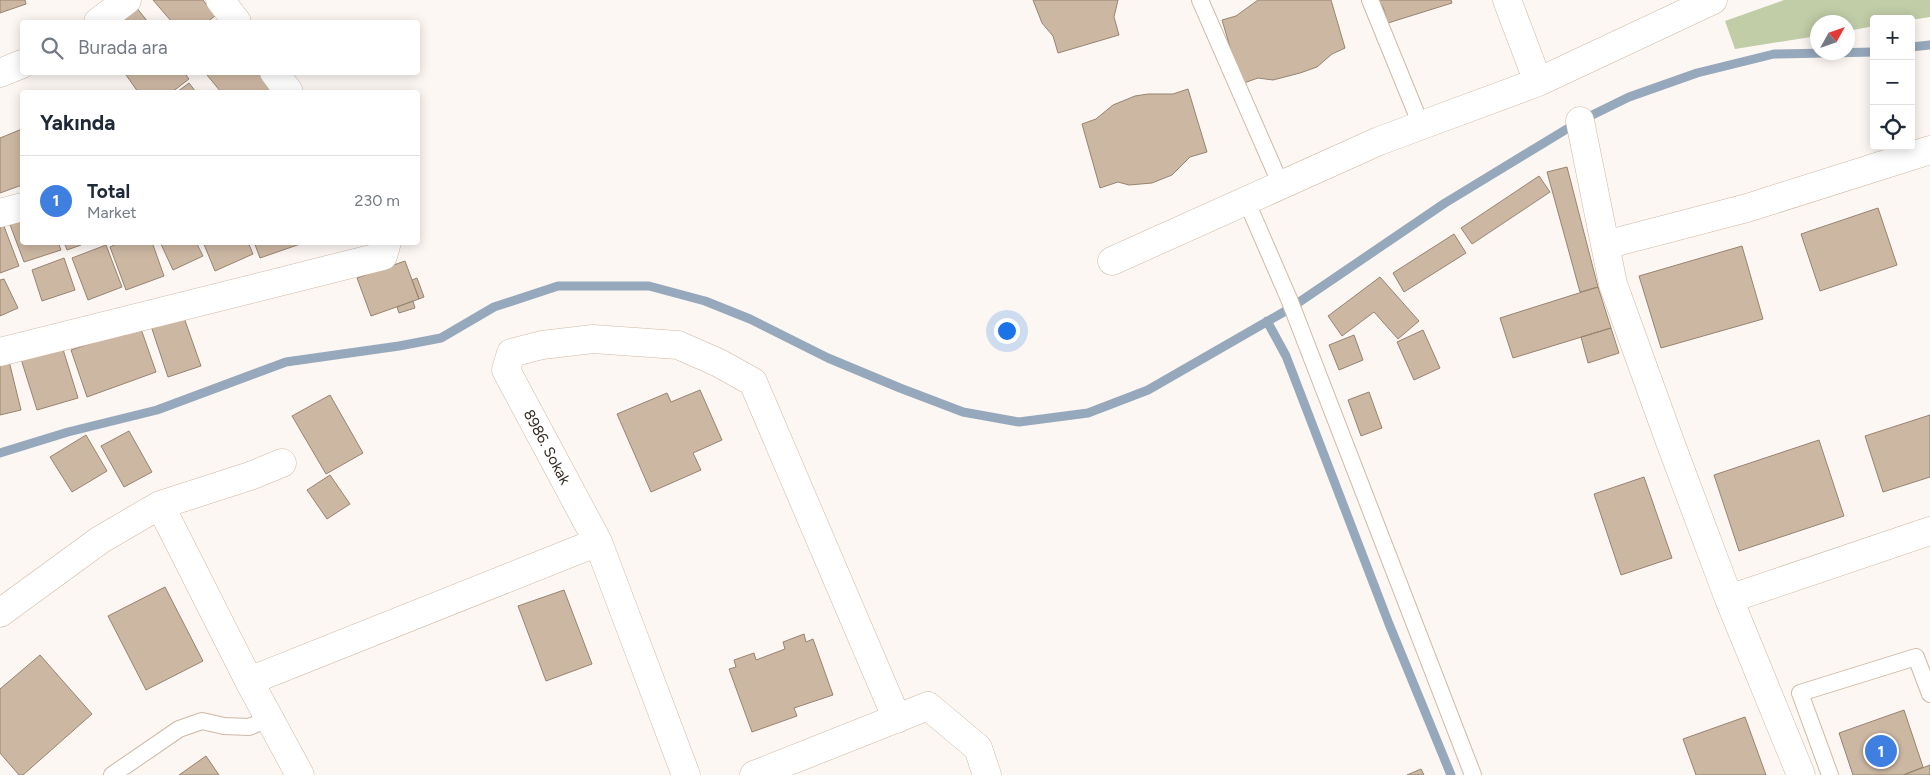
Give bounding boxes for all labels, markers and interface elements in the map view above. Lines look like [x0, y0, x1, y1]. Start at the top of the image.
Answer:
north arrow [1810, 15, 1855, 60]
map controls [1870, 15, 1915, 150]
button: + [1870, 15, 1915, 60]
search box [20, 20, 420, 75]
icon: search [38, 34, 66, 62]
text: Burada ara [78, 36, 168, 59]
button: − [1870, 60, 1915, 105]
button: locate [1870, 105, 1915, 150]
text: Yakında [40, 110, 115, 135]
text: Total [87, 180, 130, 203]
text: 1 [53, 191, 59, 210]
text: 230 m [355, 191, 400, 210]
text: Market [87, 203, 136, 222]
your location [994, 318, 1020, 344]
street label: 8986. Sokak [520, 406, 575, 488]
pin: 1 [1865, 732, 1897, 770]

